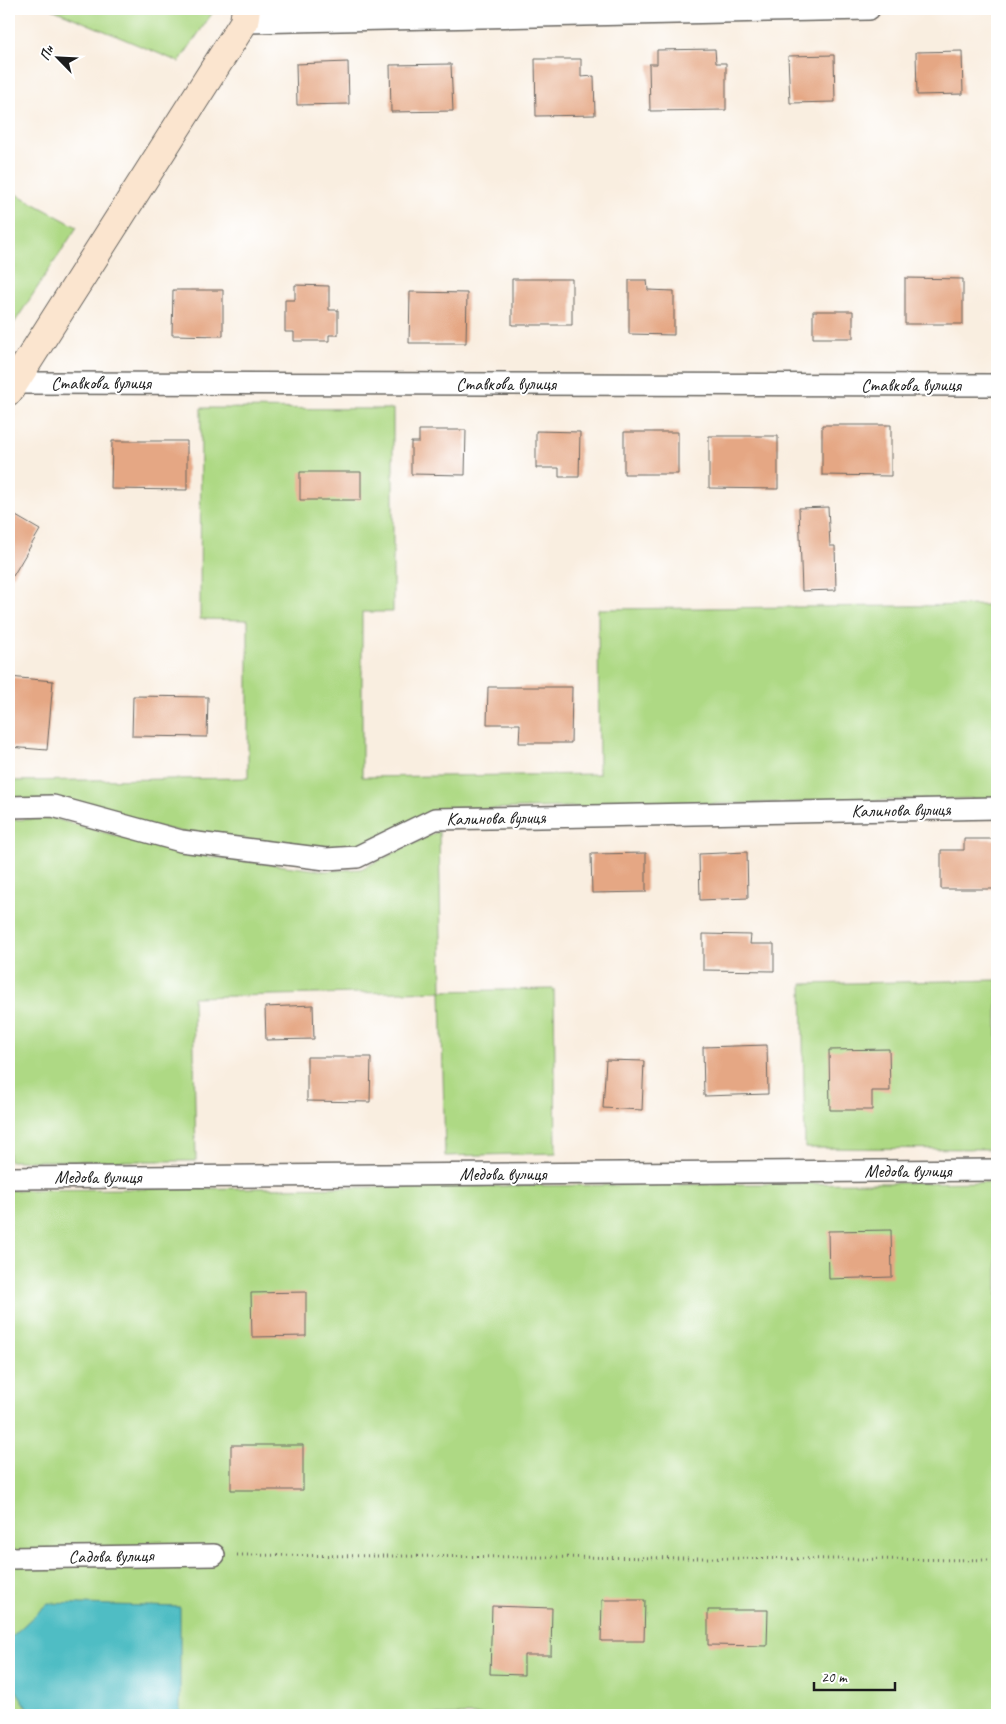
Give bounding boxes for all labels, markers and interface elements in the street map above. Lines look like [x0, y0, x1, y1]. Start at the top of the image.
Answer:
north arrow [32, 32, 82, 82]
text: Пн [36, 42, 58, 63]
street label: Ставкова вулиця [51, 372, 153, 394]
street label: Ставкова вулиця [456, 373, 558, 395]
street label: Ставкова вулиця [861, 374, 963, 396]
street label: Калинова вулиця [851, 798, 952, 822]
street label: Калинова вулиця [446, 806, 547, 830]
street label: Медова вулиця [865, 1160, 953, 1182]
street label: Медова вулиця [460, 1163, 548, 1185]
street label: Медова вулиця [55, 1166, 143, 1188]
street label: Садова вулиця [68, 1544, 156, 1568]
scale bar [814, 1659, 895, 1691]
text: 20 m [821, 1668, 848, 1687]

